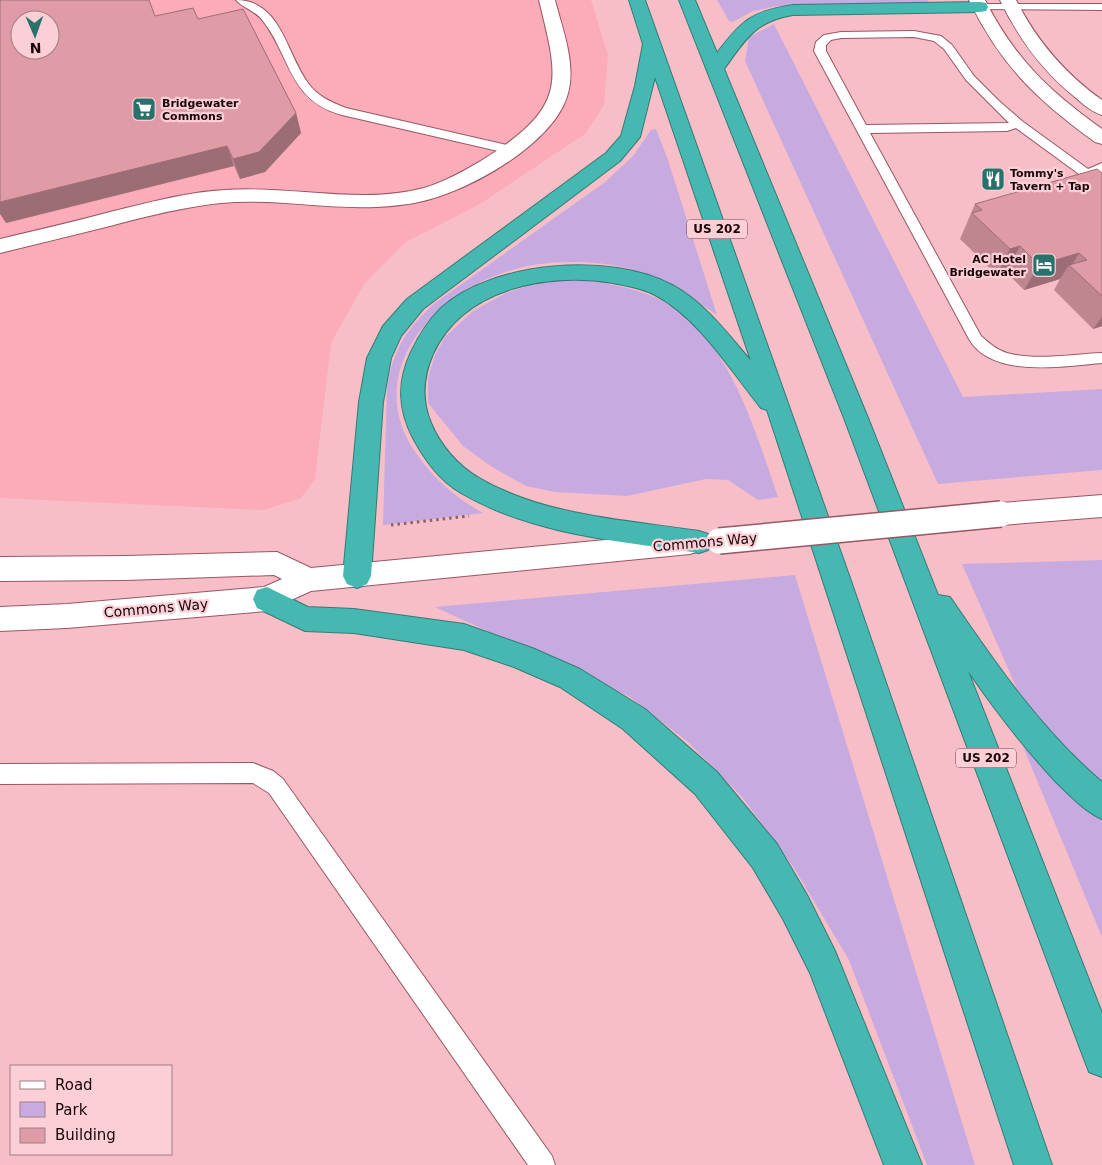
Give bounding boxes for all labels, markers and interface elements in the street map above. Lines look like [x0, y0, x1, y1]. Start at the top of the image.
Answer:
north arrow [10, 10, 60, 60]
text: N [29, 40, 42, 56]
supermarket icon: Bridgewater Commons [131, 96, 157, 122]
place label: Bridgewater Commons [162, 97, 239, 123]
restaurant icon: Tommy's Tavern + Tap [980, 166, 1006, 192]
place label: Tommy's Tavern + Tap [1010, 167, 1090, 193]
road number: US 202 [687, 220, 747, 238]
hotel icon: AC Hotel Bridgewater [1031, 252, 1057, 278]
place label: AC Hotel Bridgewater [949, 253, 1027, 279]
street label: Commons Way [652, 529, 758, 555]
street label: Commons Way [103, 595, 209, 621]
road number: US 202 [956, 748, 1016, 768]
legend [10, 1065, 172, 1155]
text: Road [55, 1076, 93, 1094]
text: Park [55, 1101, 88, 1119]
text: Building [55, 1126, 116, 1144]

